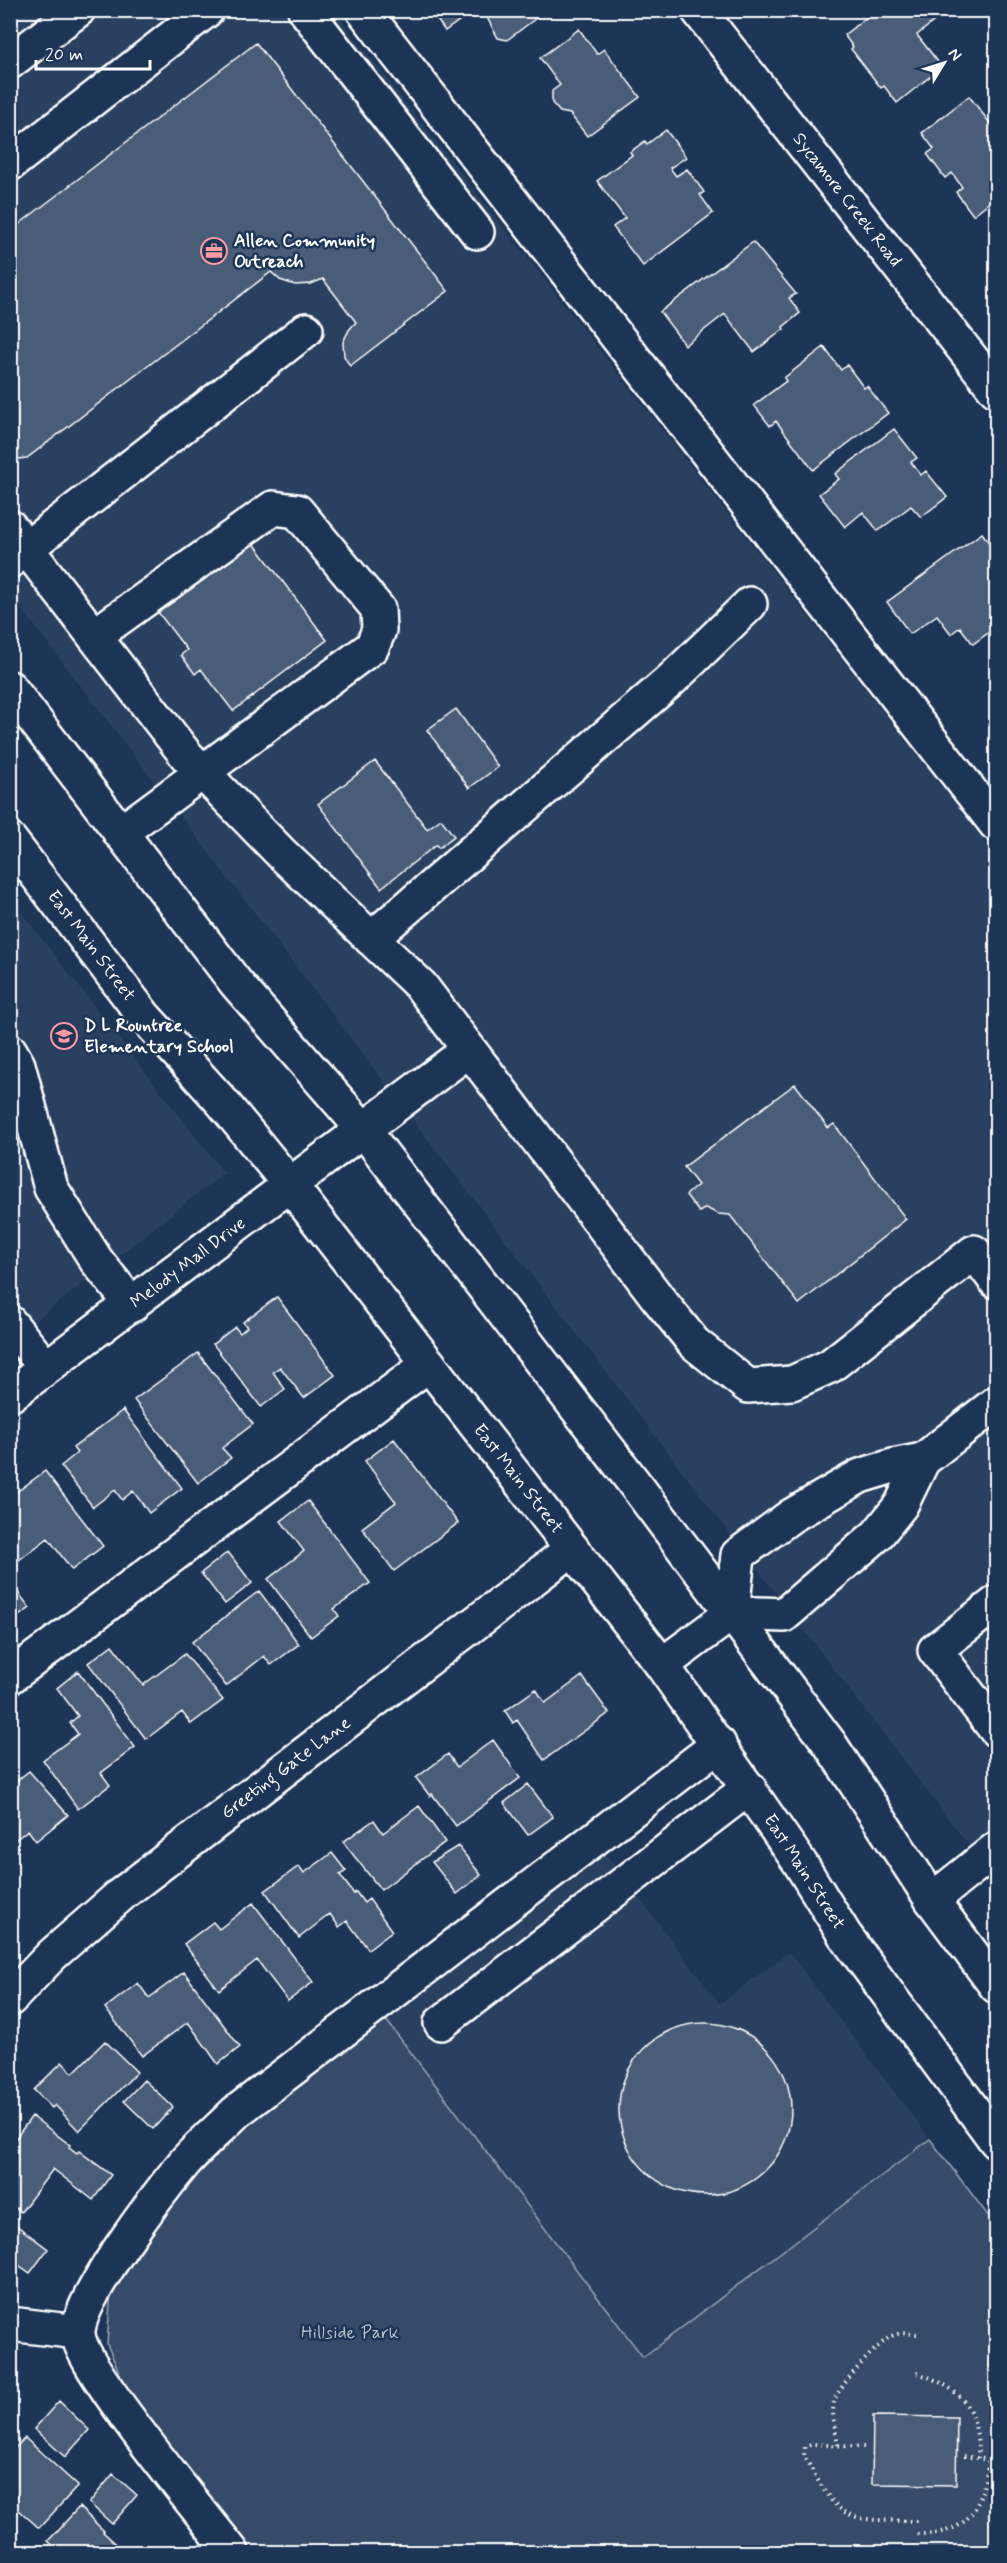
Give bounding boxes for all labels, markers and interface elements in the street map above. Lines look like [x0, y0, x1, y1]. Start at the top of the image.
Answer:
scale bar [36, 33, 150, 71]
north arrow [914, 33, 974, 93]
text: 20 m [45, 43, 83, 67]
text: N [943, 44, 966, 65]
street label: Sycamore Creek Road [787, 128, 907, 272]
place label: Allen Community Outreach [234, 229, 375, 274]
office icon: Allen Community Outreach [199, 236, 229, 266]
street label: East Main Street [41, 886, 141, 1006]
place label: D L Rountree Elementary School [84, 1014, 234, 1059]
school or university icon: D L Rountree Elementary School [49, 1021, 79, 1051]
street label: Melody Mall Drive [125, 1212, 251, 1314]
street label: East Main Street [468, 1419, 568, 1539]
street label: Greeting Gate Lane [216, 1711, 357, 1826]
street label: East Main Street [758, 1810, 850, 1934]
park label: Hillside Park [301, 2321, 399, 2345]

